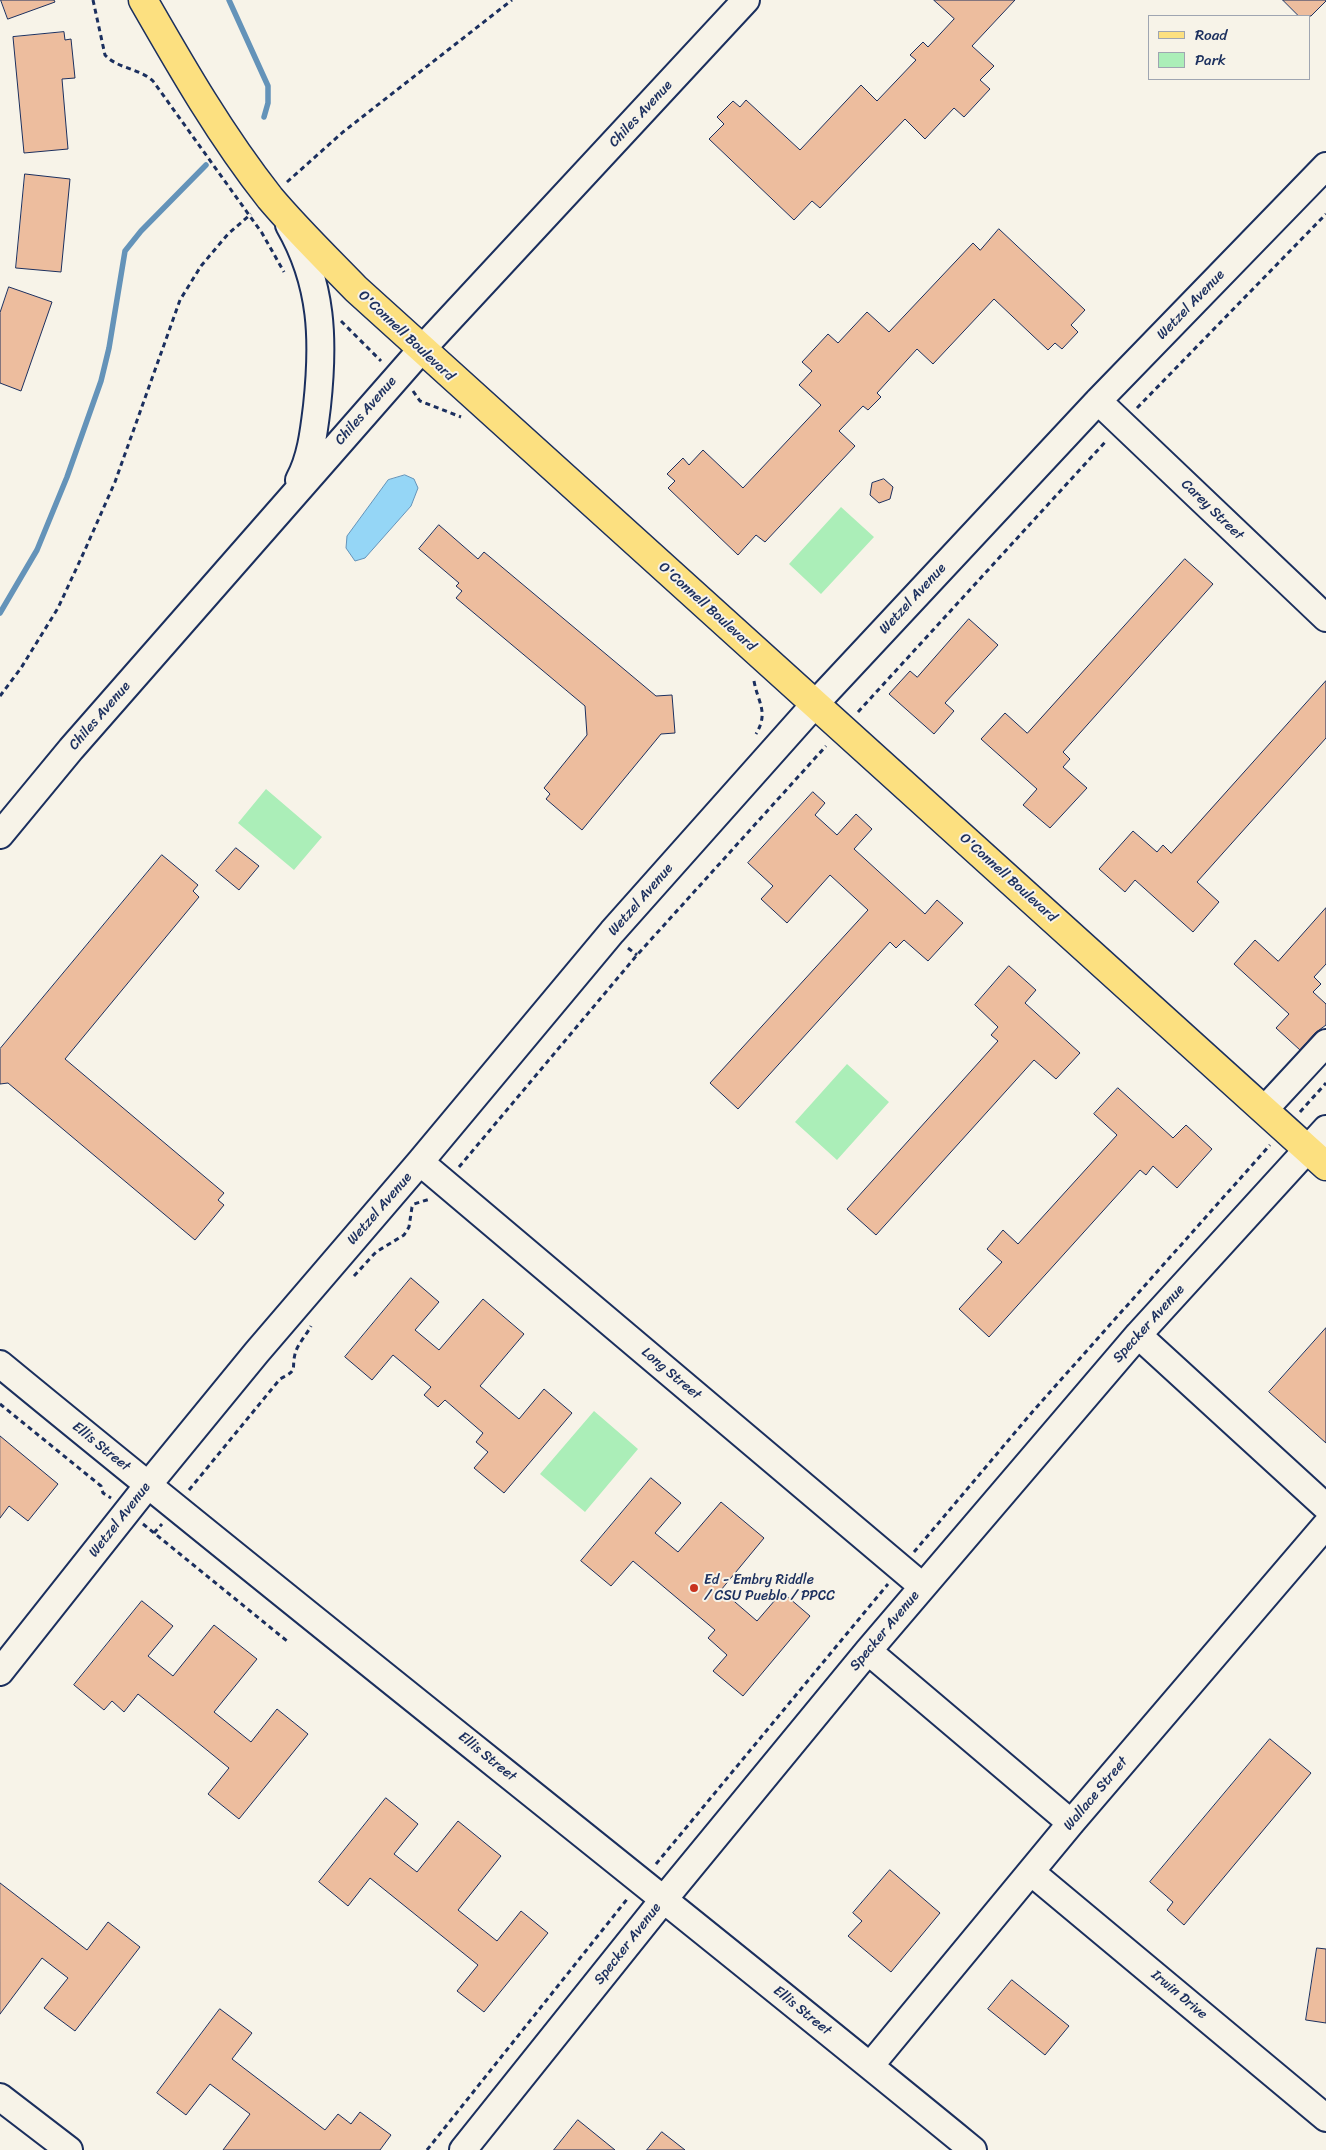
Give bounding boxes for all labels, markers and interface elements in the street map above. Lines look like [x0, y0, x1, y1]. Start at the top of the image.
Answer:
legend [1148, 15, 1311, 80]
text: Road [1195, 22, 1227, 48]
text: Park [1195, 47, 1226, 73]
street label: Chiles Avenue [606, 77, 676, 151]
street label: Wetzel Avenue [1154, 267, 1228, 343]
street label: O'Connell Boulevard [355, 287, 457, 385]
street label: Chiles Avenue [332, 373, 400, 449]
street label: Carey Street [1177, 476, 1247, 544]
street label: O'Connell Boulevard [655, 559, 759, 655]
street label: Wetzel Avenue [876, 560, 950, 638]
street label: Chiles Avenue [66, 678, 134, 754]
street label: O'Connell Boulevard [956, 830, 1060, 926]
street label: Wetzel Avenue [605, 860, 677, 940]
street label: Wetzel Avenue [344, 1169, 416, 1249]
street label: Specker Avenue [1110, 1282, 1188, 1366]
street label: Long Street [638, 1344, 704, 1404]
street label: Ellis Street [69, 1419, 133, 1475]
street label: Wetzel Avenue [86, 1479, 154, 1561]
place label: Ed - Embry Riddle / CSU Pueblo / PPCC [704, 1572, 835, 1604]
marker: Ed - Embry Riddle / CSU Pueblo / PPCC [688, 1582, 700, 1594]
street label: Specker Avenue [847, 1588, 923, 1674]
street label: Ellis Street [455, 1729, 519, 1785]
street label: Wallace Street [1060, 1754, 1132, 1834]
street label: Specker Avenue [591, 1900, 665, 1988]
street label: Irwin Drive [1148, 1967, 1210, 2023]
street label: Ellis Street [770, 1983, 834, 2039]

